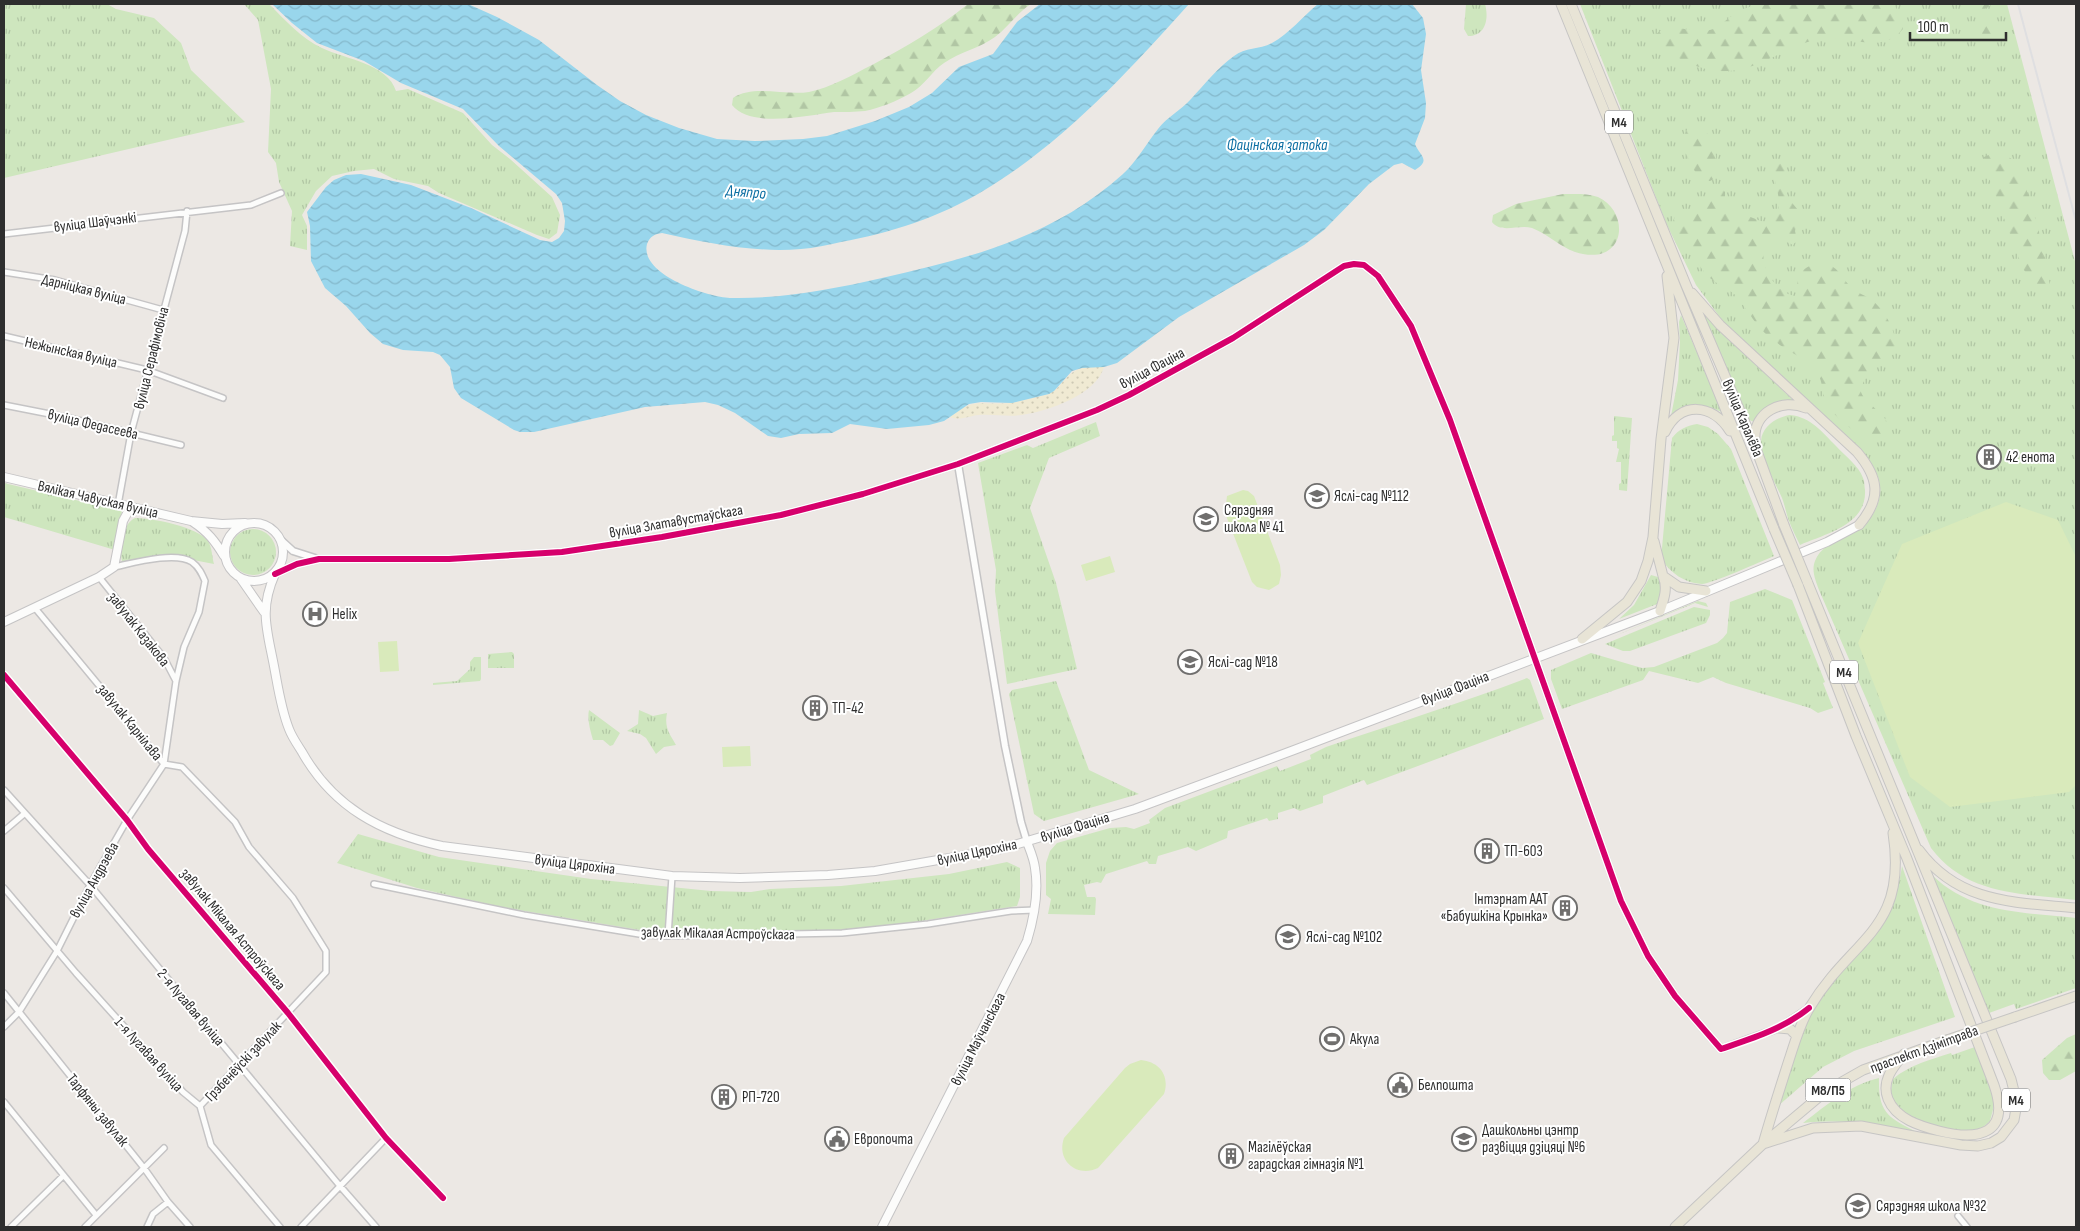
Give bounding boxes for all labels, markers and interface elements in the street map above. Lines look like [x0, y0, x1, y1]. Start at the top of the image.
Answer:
scale bar [1910, 10, 2006, 42]
text: 100 m [1918, 18, 1949, 37]
road number: М4 [1605, 110, 1633, 134]
water label: Фацінская затока [1227, 136, 1328, 155]
water label: Дняпро [724, 181, 767, 204]
street label: вуліца Шаўчэнкі [53, 208, 138, 237]
street label: Дарніцкая вуліца [40, 270, 128, 309]
street label: вуліца Серафімовіча [130, 305, 173, 411]
street label: Нежынская вуліца [23, 333, 119, 372]
street label: вуліца Фаціна [1116, 343, 1188, 393]
street label: вуліца Каралёва [1718, 377, 1767, 460]
street label: вуліца Федасеева [46, 405, 140, 444]
building icon: 42 енота [1976, 444, 2002, 470]
place label: 42 енота [2006, 448, 2055, 467]
street label: Вялікая Чавуская вуліца [36, 476, 160, 523]
school or university icon: Яслі-сад №112 [1304, 483, 1330, 509]
place label: Яслі-сад №112 [1334, 487, 1409, 506]
street label: вуліца Златавустаўскага [608, 500, 745, 543]
place label: Сярэдняя школа № 41 [1224, 501, 1285, 537]
school or university icon: Сярэдняя школа № 41 [1193, 506, 1219, 532]
street label: завулак Казакова [103, 588, 174, 671]
hospital icon: Helix [302, 601, 328, 627]
place label: Helix [332, 605, 358, 624]
school or university icon: Яслі-сад №18 [1177, 649, 1203, 675]
place label: Яслі-сад №18 [1208, 653, 1278, 672]
road number: М4 [1830, 660, 1858, 684]
street label: вуліца Фаціна [1419, 667, 1492, 710]
street label: завулак Карнілава [93, 680, 167, 765]
building icon: ТП-42 [802, 695, 828, 721]
place label: ТП-42 [832, 699, 864, 718]
street label: вуліца Фаціна [1038, 808, 1112, 847]
street label: вуліца Цярохіна [936, 835, 1019, 870]
building icon: ТП-603 [1474, 838, 1500, 864]
street label: вуліца Андрэева [66, 839, 123, 922]
place label: ТП-603 [1504, 842, 1543, 861]
street label: вуліца Цярохіна [534, 850, 616, 879]
street label: завулак Мікалая Астроўскага [176, 864, 289, 995]
place label: Інтэрнат ААТ «Бабушкіна Крынка» [1440, 890, 1548, 926]
building icon: Інтэрнат ААТ «Бабушкіна Крынка» [1552, 895, 1578, 921]
street label: завулак Мікалая Астроўскага [641, 923, 795, 944]
school or university icon: Яслі-сад №102 [1275, 924, 1301, 950]
place label: Яслі-сад №102 [1306, 928, 1382, 947]
street label: 2-я Лугавая вуліца [153, 965, 229, 1050]
street label: вуліца Маўчанскага [947, 989, 1010, 1089]
street label: 1-я Лугавая вуліца [110, 1013, 187, 1096]
street label: Грэбенёўскі завулак [201, 1017, 286, 1106]
street label: праспект Дзімітрава [1868, 1021, 1981, 1078]
sports icon: Акула [1319, 1026, 1345, 1052]
place label: Акула [1349, 1030, 1379, 1049]
street label: Тарфяны завулак [62, 1070, 133, 1151]
public building icon: Белпошта [1387, 1072, 1413, 1098]
place label: Белпошта [1418, 1076, 1474, 1095]
road number: М8/П5 [1806, 1078, 1850, 1102]
building icon: РП-720 [711, 1084, 737, 1110]
place label: РП-720 [742, 1088, 780, 1107]
road number: М4 [2002, 1088, 2030, 1112]
place label: Дашкольны цэнтр развіцця дзіцяці №6 [1482, 1121, 1585, 1157]
public building icon: Европочта [824, 1126, 850, 1152]
school or university icon: Дашкольны цэнтр развіцця дзіцяці №6 [1451, 1126, 1477, 1152]
place label: Европочта [854, 1130, 913, 1149]
place label: Магілёўская гарадская гімназія №1 [1248, 1138, 1365, 1174]
building icon: Магілёўская гарадская гімназія №1 [1218, 1143, 1244, 1169]
school or university icon: Сярэдняя школа №32 [1845, 1193, 1871, 1219]
place label: Сярэдняя школа №32 [1876, 1197, 1986, 1216]

